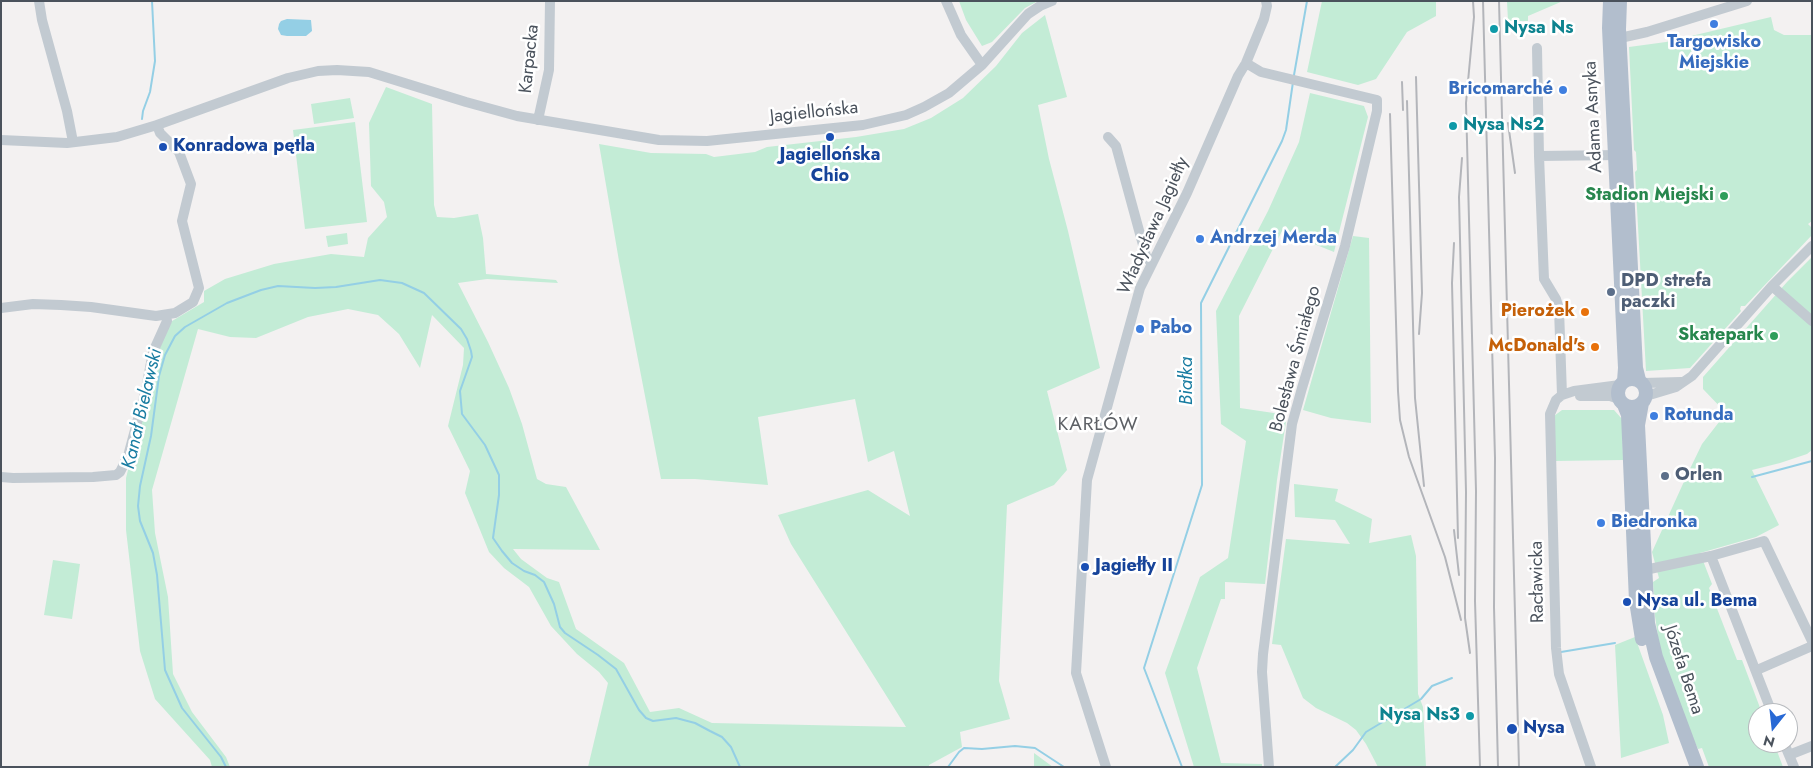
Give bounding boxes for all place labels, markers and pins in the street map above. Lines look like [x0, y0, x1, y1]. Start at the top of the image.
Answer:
place label: Nysa Ns [1504, 18, 1573, 40]
marker: Targowisko Miejskie [1708, 18, 1720, 30]
marker: Nysa Ns [1488, 23, 1500, 35]
place label: Targowisko Miejskie [1667, 32, 1761, 74]
place label: Bricomarché [1448, 79, 1553, 101]
marker: Bricomarché [1557, 84, 1569, 96]
place label: Nysa Ns2 [1463, 115, 1544, 137]
marker: Nysa Ns2 [1447, 120, 1459, 132]
marker: Jagiellońska Chio [824, 131, 836, 143]
place label: Konradowa pętla [173, 136, 315, 158]
marker: Konradowa pętla [157, 141, 169, 153]
place label: Jagiellońska Chio [780, 145, 880, 188]
place label: Stadion Miejski [1585, 185, 1714, 207]
marker: Stadion Miejski [1718, 190, 1730, 202]
place label: Andrzej Merda [1210, 228, 1337, 250]
marker: Andrzej Merda [1194, 233, 1206, 245]
place label: DPD strefa paczki [1621, 271, 1711, 314]
marker: DPD strefa paczki [1605, 286, 1617, 298]
place label: Pierożek [1501, 301, 1575, 323]
marker: Pierożek [1579, 306, 1591, 318]
place label: Pabo [1150, 318, 1192, 340]
marker: Pabo [1134, 323, 1146, 335]
place label: Skatepark [1678, 325, 1764, 347]
marker: Skatepark [1768, 330, 1780, 342]
place label: McDonald's [1488, 336, 1585, 358]
marker: McDonald's [1589, 341, 1601, 353]
place label: Rotunda [1664, 405, 1733, 427]
marker: Rotunda [1648, 410, 1660, 422]
place label: Orlen [1675, 465, 1723, 487]
marker: Orlen [1659, 470, 1671, 482]
place label: Biedronka [1611, 512, 1698, 534]
marker: Biedronka [1595, 517, 1607, 529]
place label: Jagiełły II [1095, 556, 1173, 578]
marker: Jagiełły II [1079, 561, 1091, 573]
place label: Nysa ul. Bema [1637, 591, 1757, 613]
marker: Nysa ul. Bema [1621, 596, 1633, 608]
place label: Nysa Ns3 [1379, 705, 1460, 727]
marker: Nysa Ns3 [1464, 710, 1476, 722]
place label: Nysa [1523, 718, 1565, 740]
marker: Nysa [1505, 722, 1519, 736]

